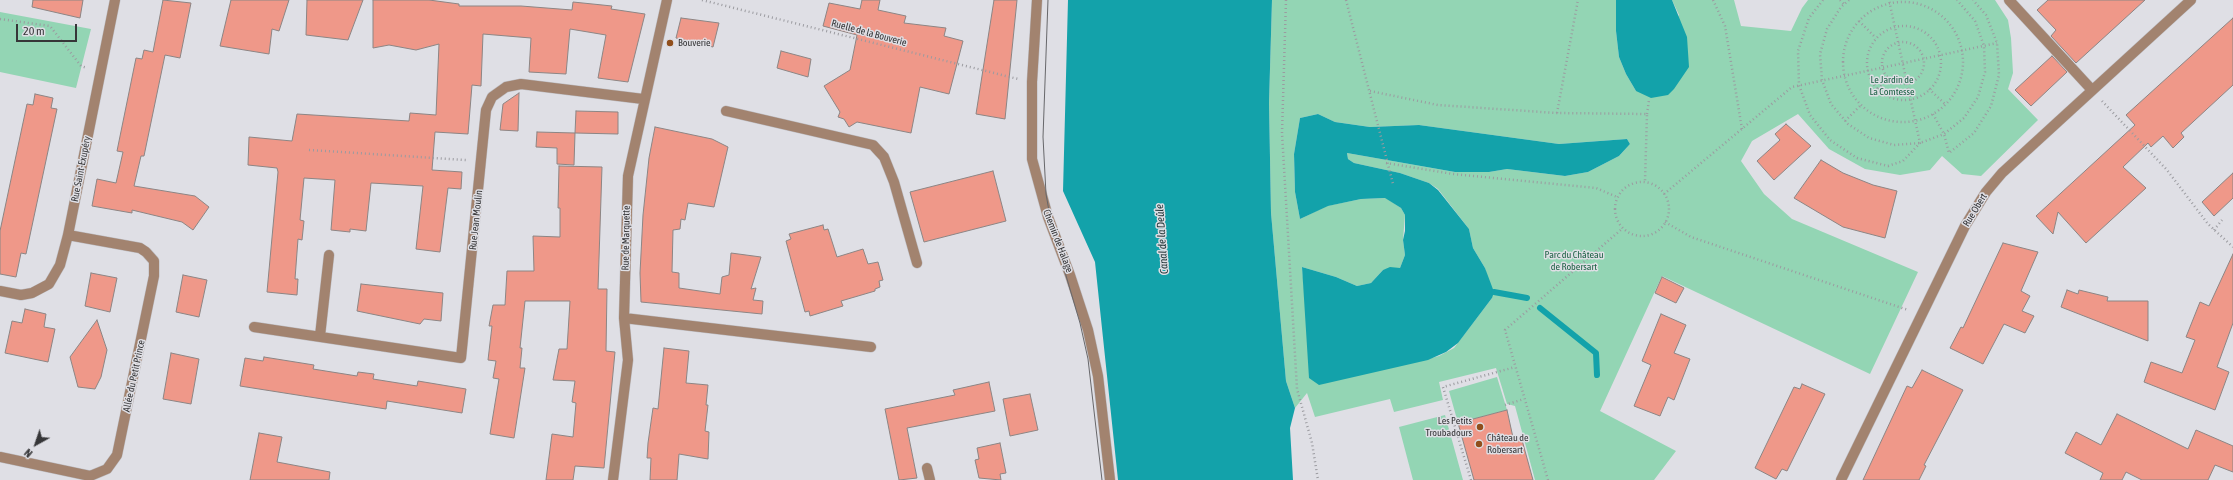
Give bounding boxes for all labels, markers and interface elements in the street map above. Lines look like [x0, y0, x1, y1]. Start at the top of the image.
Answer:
scale bar [18, 16, 79, 42]
street label: Ruelle de la Bouverie [830, 17, 908, 49]
text: 20 m [23, 24, 45, 38]
place label: Bouverie [678, 37, 711, 49]
marker: Bouverie [665, 38, 675, 48]
park label: Le Jardin de La Comtesse [1869, 74, 1915, 98]
street label: Rue Saint-Exupéry [69, 135, 93, 203]
street label: Rue Jean Moulin [467, 189, 485, 251]
street label: Rue Obert [1960, 191, 1990, 229]
water label: Canal de la Deûle [1153, 204, 1171, 274]
street label: Rue de Marquette [619, 205, 633, 271]
street label: Chemin de Halage [1040, 208, 1076, 274]
park label: Parc du Château de Robersart [1544, 249, 1604, 272]
street label: Allée du Petit Prince [120, 339, 148, 413]
place label: Les Petits Troubadours [1426, 415, 1472, 438]
marker: Les Petits Troubadours [1475, 422, 1485, 432]
north arrow [16, 424, 56, 464]
place label: Château de Robersart [1487, 432, 1528, 456]
marker: Château de Robersart [1474, 439, 1484, 449]
text: N [22, 447, 35, 460]

